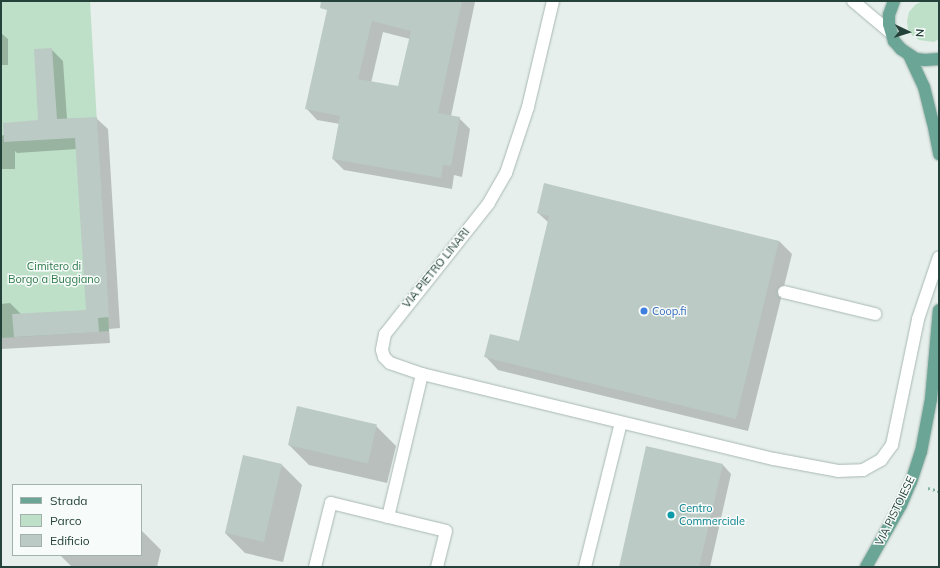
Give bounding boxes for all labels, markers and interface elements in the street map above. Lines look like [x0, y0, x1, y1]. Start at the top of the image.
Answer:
north arrow [888, 12, 928, 52]
text: N [913, 28, 927, 37]
street label: VIA PIETRO LINARI [400, 225, 472, 311]
park label: Cimitero di Borgo a Buggiano [8, 260, 100, 286]
place label: Coop.fi [652, 304, 687, 318]
marker: Coop.fi [639, 306, 649, 316]
street label: VIA PISTOIESE [873, 474, 917, 548]
legend [12, 484, 142, 556]
text: Strada [50, 493, 88, 508]
place label: Centro Commerciale [679, 502, 745, 528]
marker: Centro Commerciale [666, 510, 676, 520]
text: Parco [50, 513, 82, 528]
text: Edificio [50, 533, 90, 548]

